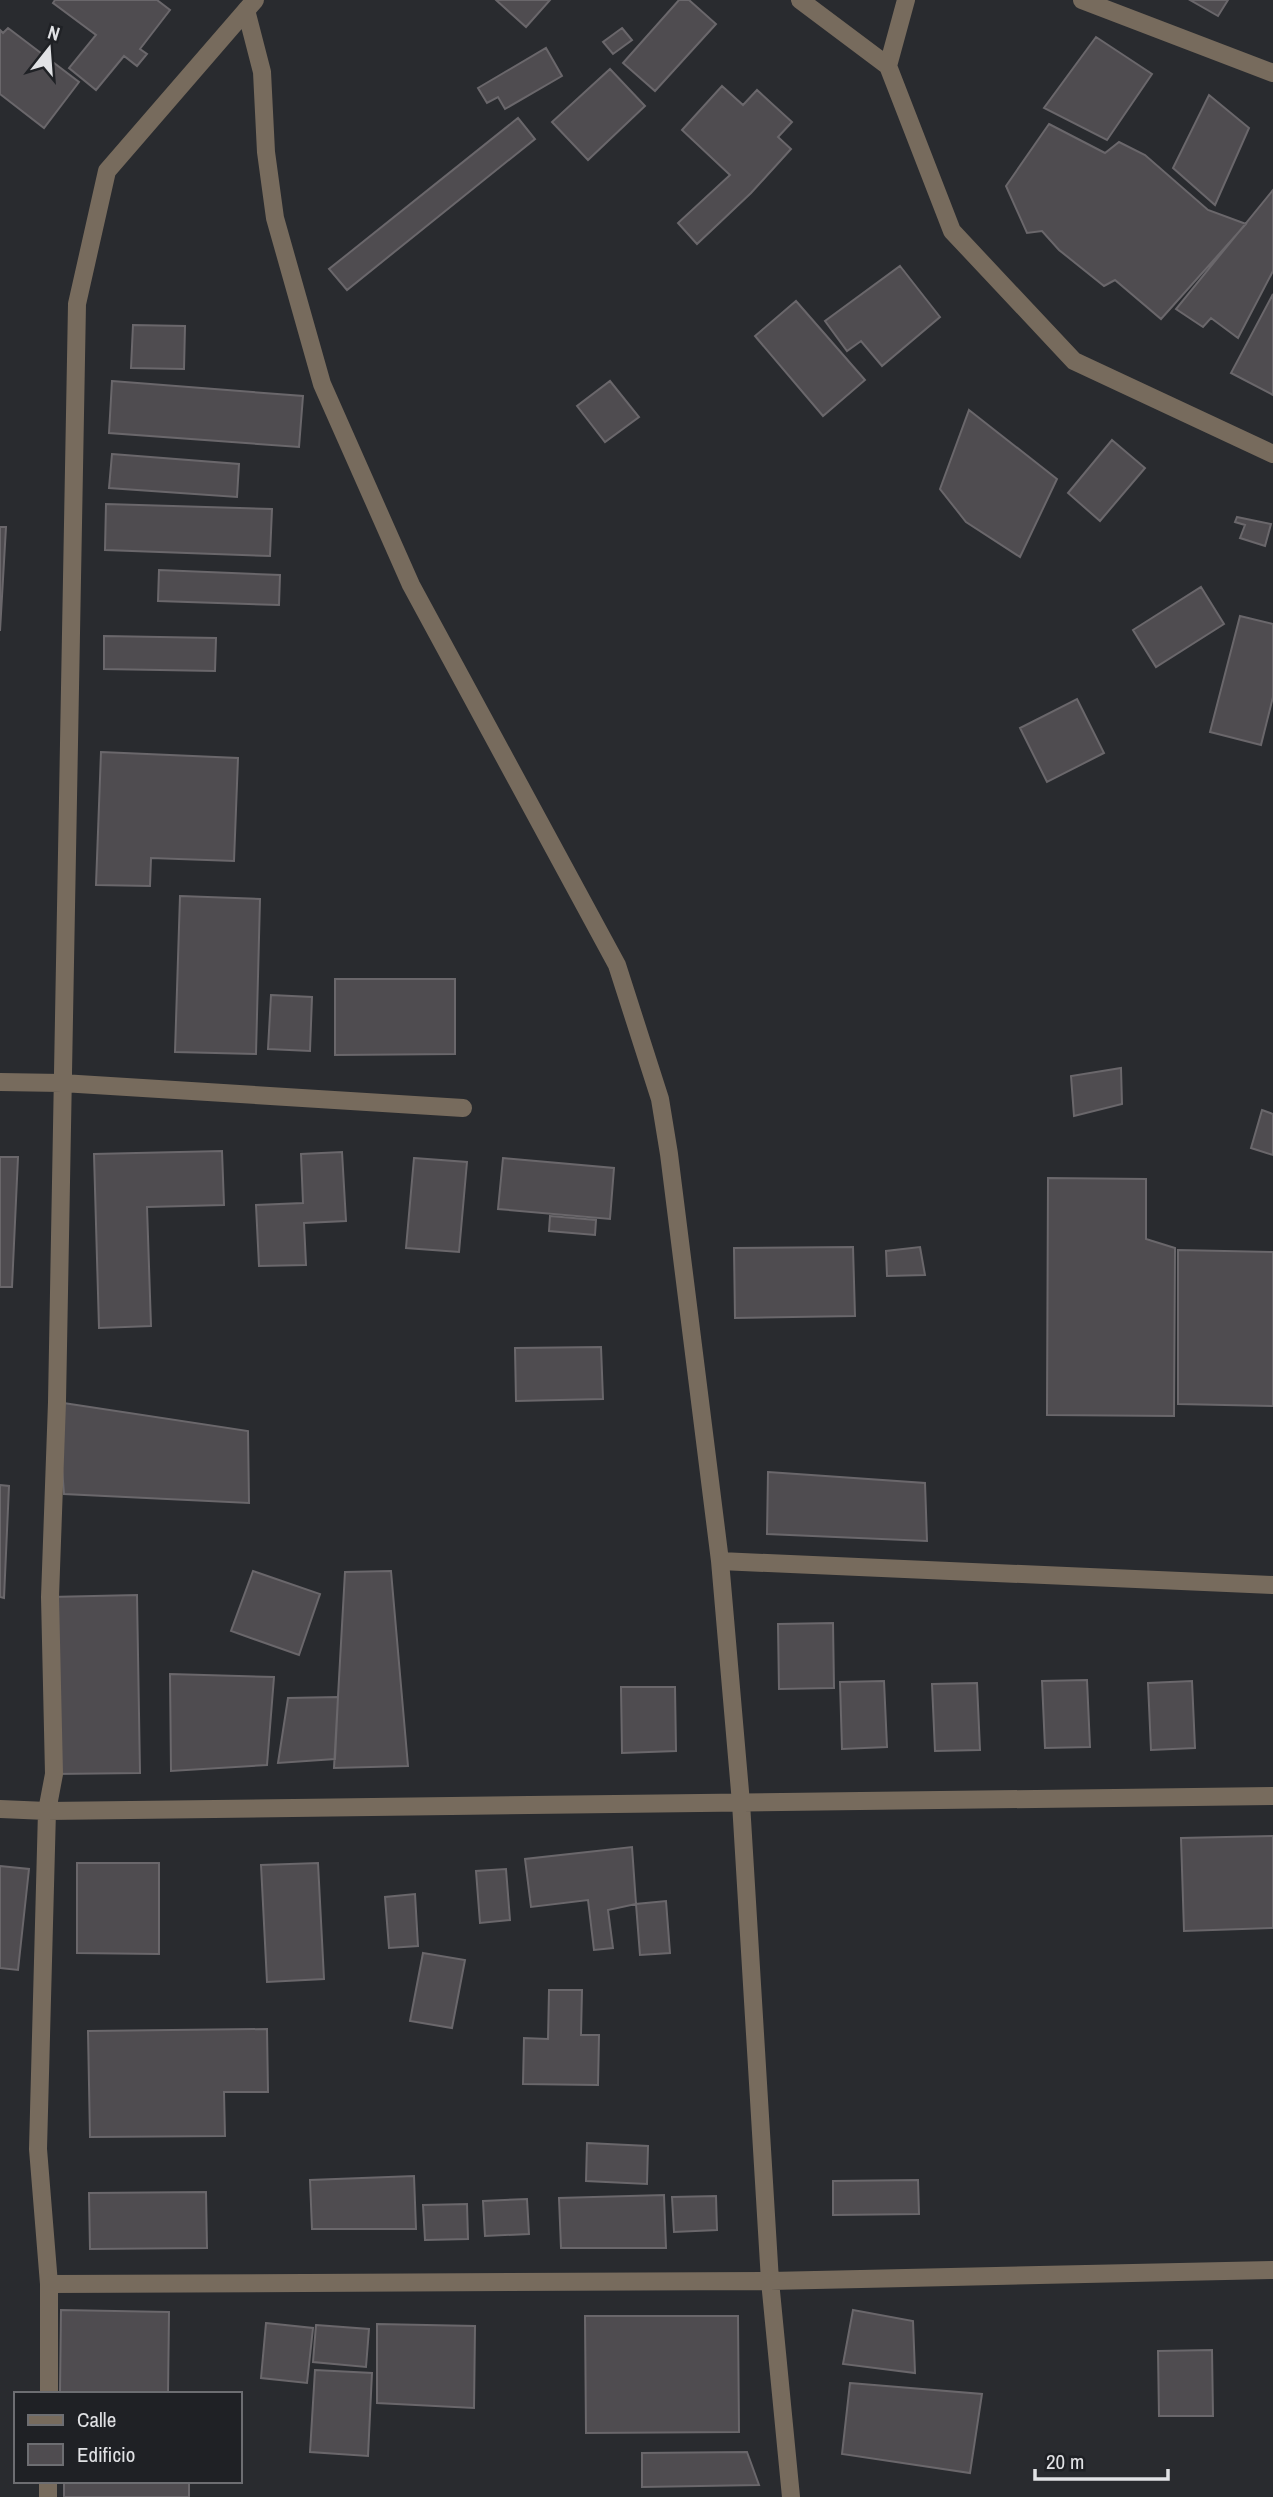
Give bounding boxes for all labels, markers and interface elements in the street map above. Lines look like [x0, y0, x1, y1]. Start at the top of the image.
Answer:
north arrow [14, 14, 84, 84]
text: N [45, 19, 63, 47]
legend [14, 2392, 242, 2483]
text: Calle [77, 2405, 116, 2434]
scale bar [1035, 2438, 1168, 2482]
text: Edificio [77, 2440, 135, 2469]
text: 20 m [1046, 2447, 1084, 2476]

